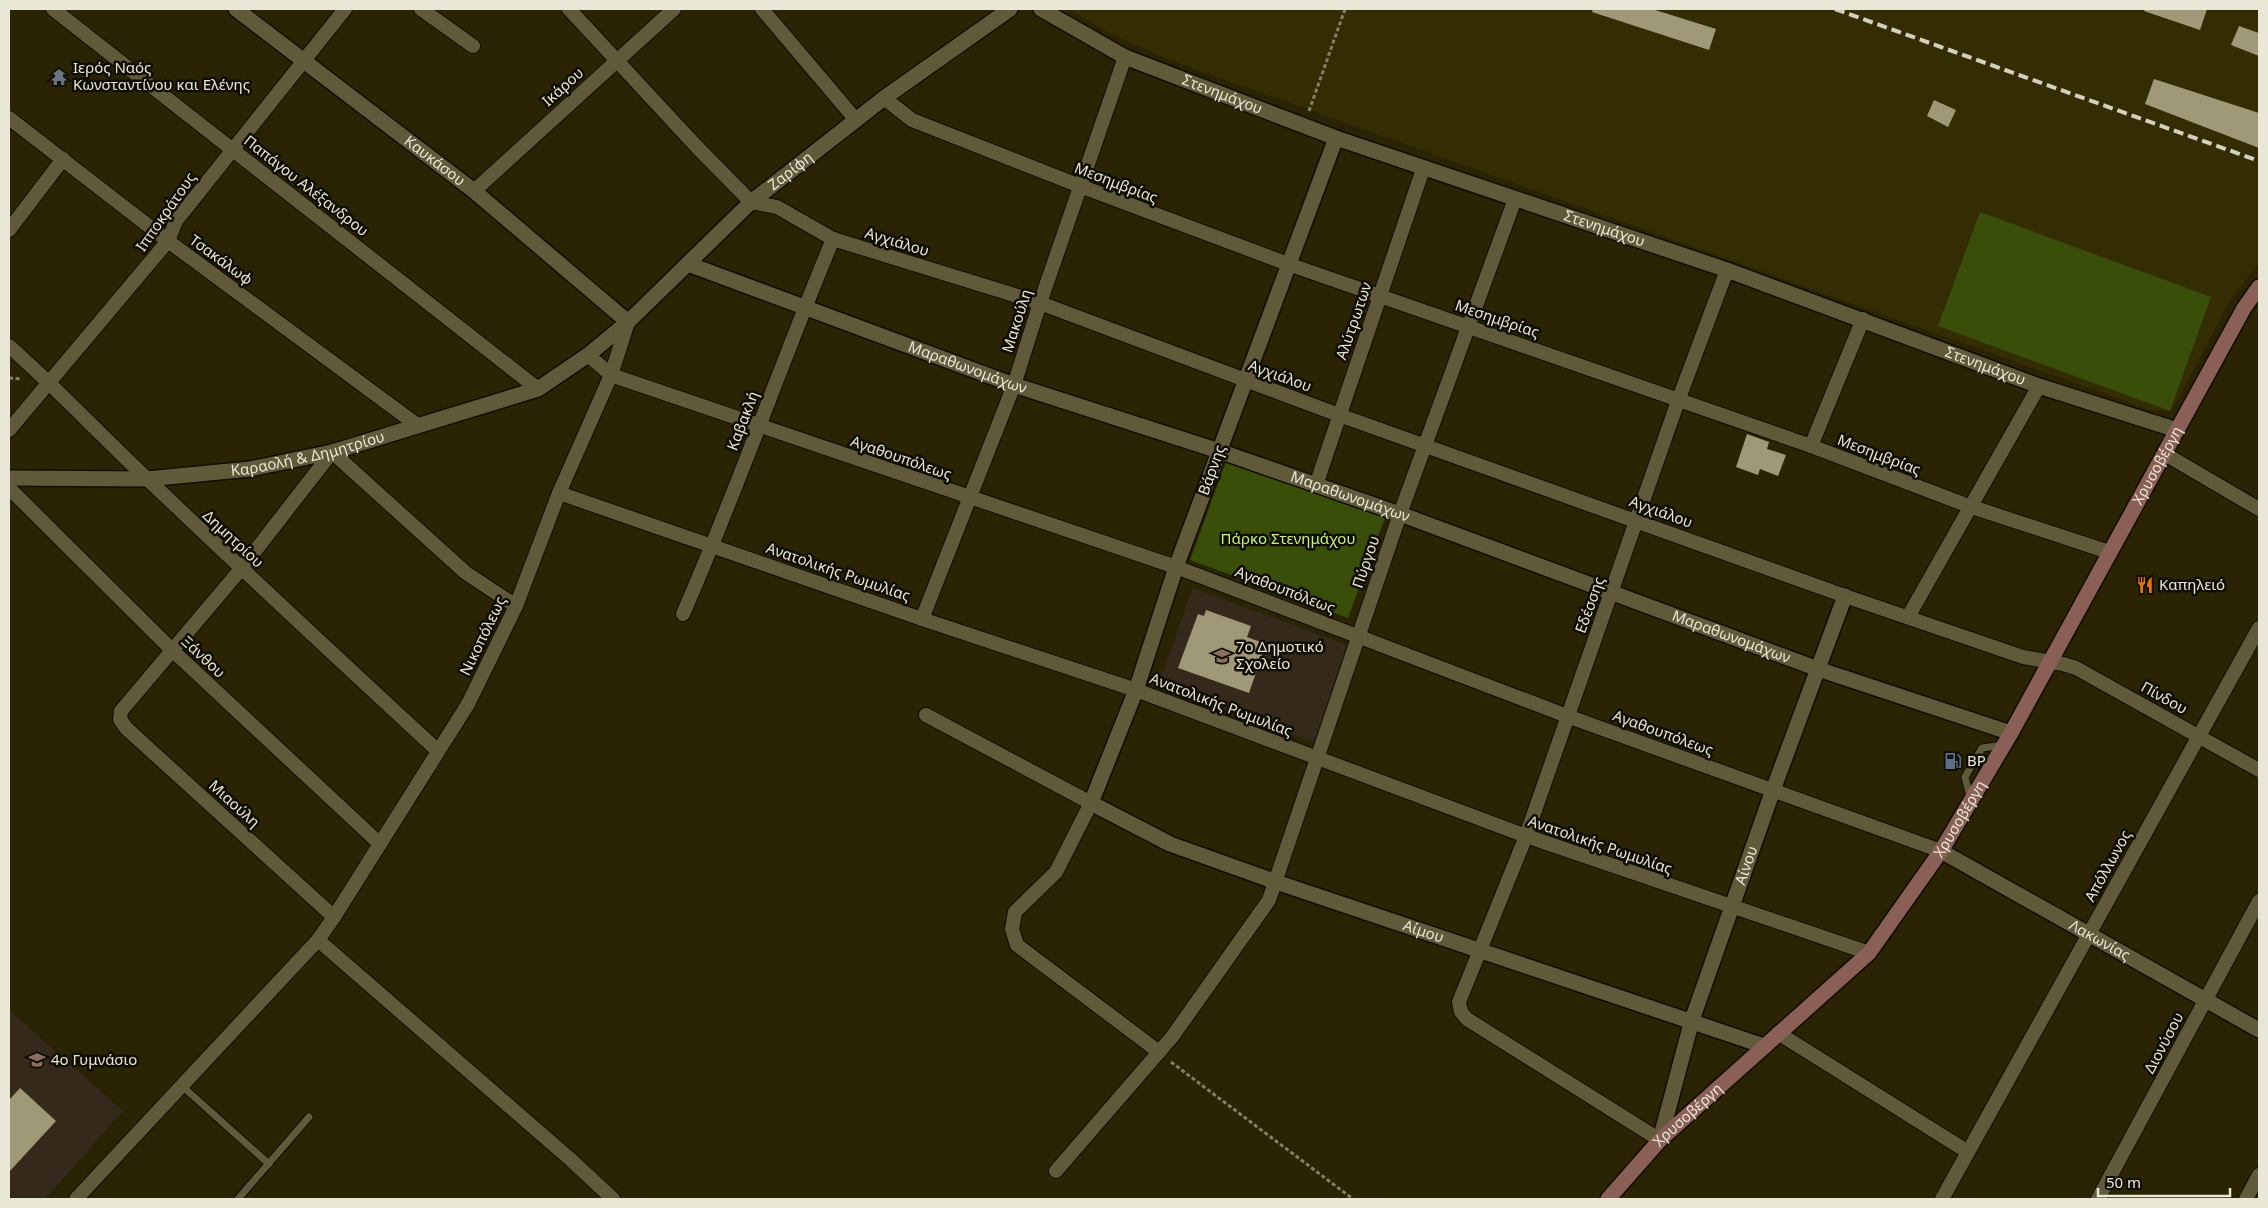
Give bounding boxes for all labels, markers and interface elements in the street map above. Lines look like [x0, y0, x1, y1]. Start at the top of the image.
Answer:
place label: Ιερός Ναός Κωνσταντίνου και Ελένης [73, 57, 250, 94]
street label: Ικάρου [537, 62, 587, 110]
temple icon: Ιερός Ναός Κωνσταντίνου και Ελένης [49, 67, 69, 87]
street label: Στενημάχου [1180, 69, 1266, 118]
street label: Παπάγου Αλέξανδρου [240, 130, 373, 240]
street label: Καυκάσου [401, 130, 470, 190]
street label: Ζαρίφη [763, 147, 816, 194]
street label: Μεσημβρίας [1072, 157, 1161, 207]
street label: Ιπποκράτους [131, 168, 200, 255]
street label: Στενημάχου [1561, 205, 1648, 251]
street label: Αγχιάλου [863, 222, 932, 260]
street label: Τσακάλωφ [186, 230, 257, 289]
street label: Αλύτρωτων [1330, 279, 1376, 362]
street label: Μακούλη [996, 286, 1036, 355]
street label: Μεσημβρίας [1453, 294, 1542, 342]
street label: Μαραθωνομάχων [906, 336, 1030, 398]
street label: Στενημάχου [1943, 341, 2029, 389]
street label: Αγχιάλου [1246, 354, 1315, 396]
street label: Καβακλή [722, 388, 763, 453]
street label: Χρυσοβέργη [2127, 422, 2186, 508]
street label: Καραολή & Δημητρίου [230, 426, 387, 480]
street label: Μεσημβρίας [1835, 429, 1924, 479]
street label: Αγαθουπόλεως [848, 430, 954, 484]
street label: Βάρνης [1193, 442, 1229, 497]
street label: Μαραθωνομάχων [1288, 466, 1413, 526]
street label: Αγχιάλου [1627, 490, 1696, 532]
street label: Δημητρίου [199, 505, 268, 572]
park label: Πάρκο Στενημάχου [1221, 528, 1355, 548]
street label: Πύργου [1347, 533, 1383, 591]
street label: Ανατολικής Ρωμυλίας [764, 537, 913, 605]
street label: Αγαθουπόλεως [1232, 561, 1338, 617]
street label: Εδέσσης [1570, 574, 1608, 636]
place label: Καπηλειό [2159, 574, 2225, 594]
restaurant icon: Καπηλειό [2135, 575, 2155, 595]
street label: Νικοπόλεως [454, 593, 510, 678]
street label: Μαραθωνομάχων [1670, 605, 1794, 667]
street label: Ξάνθου [177, 631, 230, 682]
place label: 7ο Δημοτικό Σχολείο [1236, 636, 1324, 673]
school or university icon: 7ο Δημοτικό Σχολείο [1212, 646, 1232, 666]
street label: Ανατολικής Ρωμυλίας [1147, 668, 1295, 740]
street label: Πίνδου [2138, 676, 2191, 718]
street label: Αγαθουπόλεως [1610, 705, 1716, 760]
place label: BP [1967, 750, 1986, 770]
fuel station icon: BP [1943, 751, 1963, 771]
street label: Μιαούλη [205, 775, 264, 831]
street label: Χρυσοβέργη [1928, 776, 1990, 861]
street label: Ανατολικής Ρωμυλίας [1526, 810, 1675, 878]
street label: Απόλλωνος [2079, 826, 2135, 905]
street label: Αίνου [1729, 843, 1762, 887]
street label: Αίμου [1401, 914, 1447, 947]
street label: Λακωνίας [2066, 914, 2134, 965]
street label: Διονύσου [2139, 1008, 2188, 1077]
place label: 4o Γυμνάσιο [51, 1049, 137, 1069]
school or university icon: 4o Γυμνάσιο [27, 1050, 47, 1070]
street label: Χρυσοβέργη [1648, 1078, 1726, 1150]
scale bar [2098, 1166, 2230, 1198]
text: 50 m [2106, 1172, 2141, 1192]

